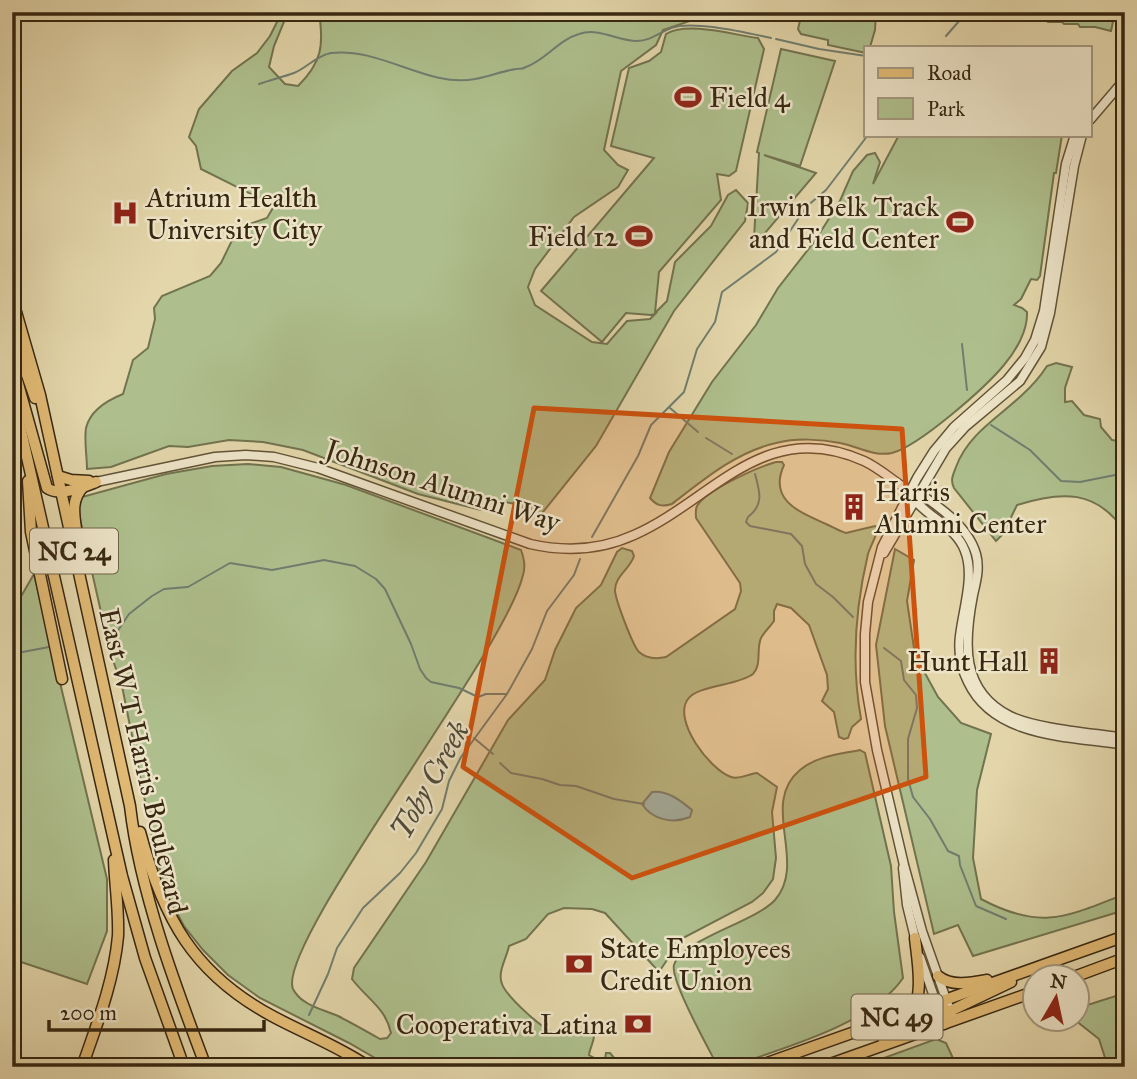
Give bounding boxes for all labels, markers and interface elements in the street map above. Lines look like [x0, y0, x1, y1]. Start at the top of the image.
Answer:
legend [864, 46, 1092, 136]
text: Road [927, 60, 972, 86]
place label: Field 4 [709, 80, 791, 115]
sports icon: Field 4 [673, 82, 703, 112]
text: Park [927, 96, 965, 122]
place label: Atrium Health University City [145, 180, 323, 247]
place label: Irwin Belk Track and Field Center [747, 189, 939, 256]
hospital icon: Atrium Health University City [110, 198, 140, 228]
sports icon: Irwin Belk Track and Field Center [945, 207, 975, 237]
place label: Field 12 [528, 219, 618, 254]
sports icon: Field 12 [624, 221, 654, 251]
street label: Johnson Alumni Way [318, 430, 565, 540]
place label: Harris Alumni Center [874, 474, 1047, 541]
building icon: Harris Alumni Center [839, 492, 869, 522]
road number: NC 24 [30, 528, 118, 573]
street label: East W T Harris Boulevard [91, 605, 196, 918]
place label: Hunt Hall [907, 644, 1028, 679]
building icon: Hunt Hall [1034, 646, 1064, 676]
water label: Toby Creek [383, 715, 477, 845]
place label: State Employees Credit Union [600, 931, 791, 998]
bank icon: State Employees Credit Union [564, 949, 594, 979]
north arrow [1021, 964, 1092, 1034]
text: N [1049, 969, 1068, 994]
scale bar [49, 988, 264, 1032]
road number: NC 49 [852, 994, 942, 1040]
text: 200 m [60, 1000, 117, 1026]
place label: Cooperativa Latina [396, 1007, 617, 1042]
bank icon: Cooperativa Latina [623, 1009, 653, 1039]

